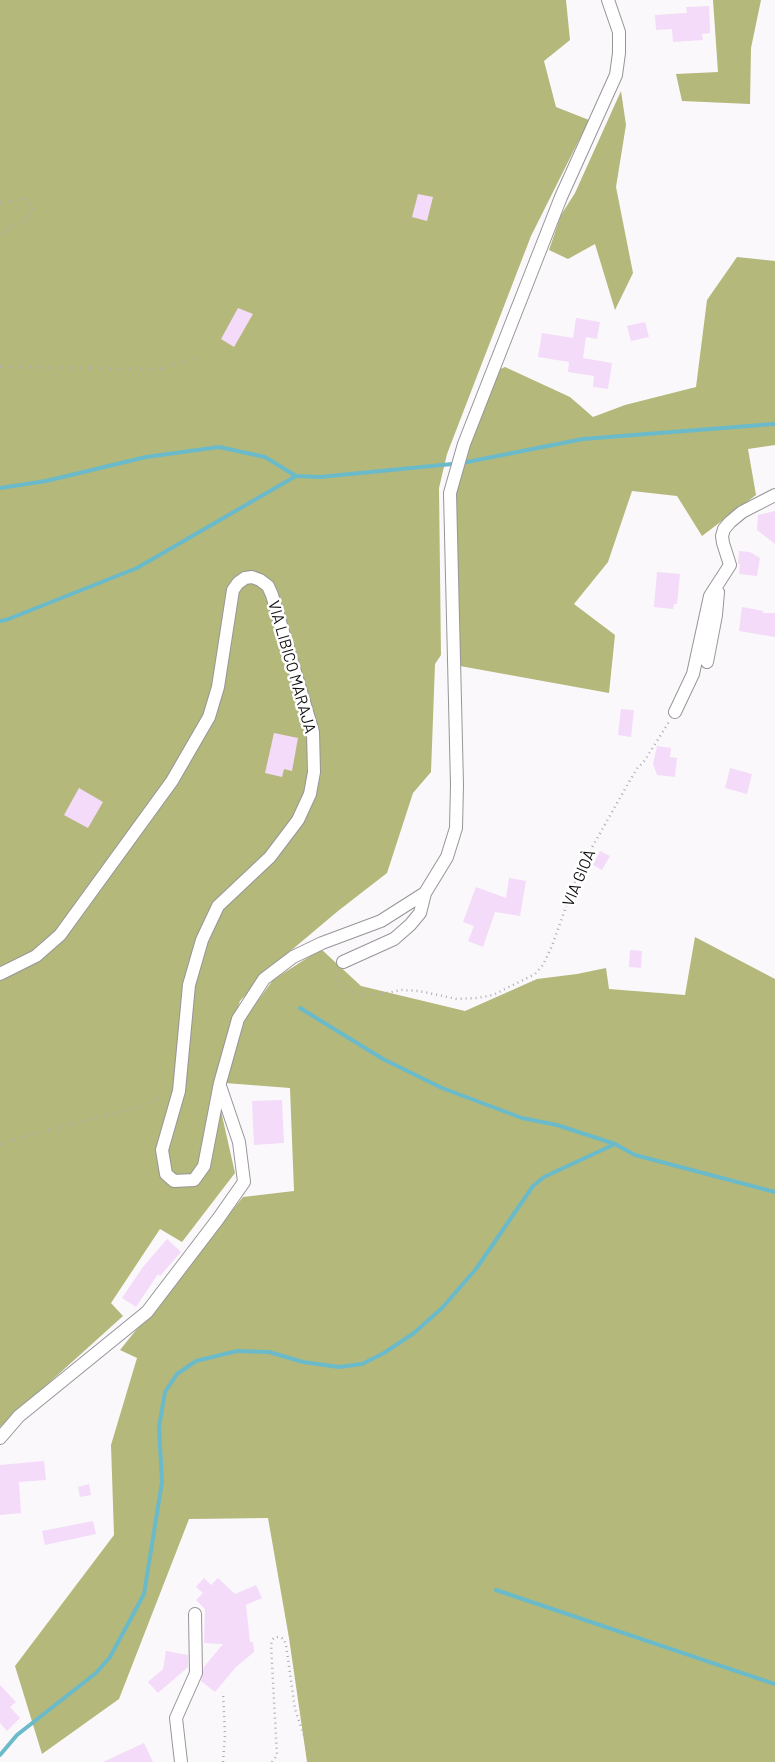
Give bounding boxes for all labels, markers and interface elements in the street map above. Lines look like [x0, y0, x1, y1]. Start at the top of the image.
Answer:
street label: VIA LIBICO MARAJA [264, 598, 320, 736]
street label: VIA GIOÀ [558, 847, 600, 909]

